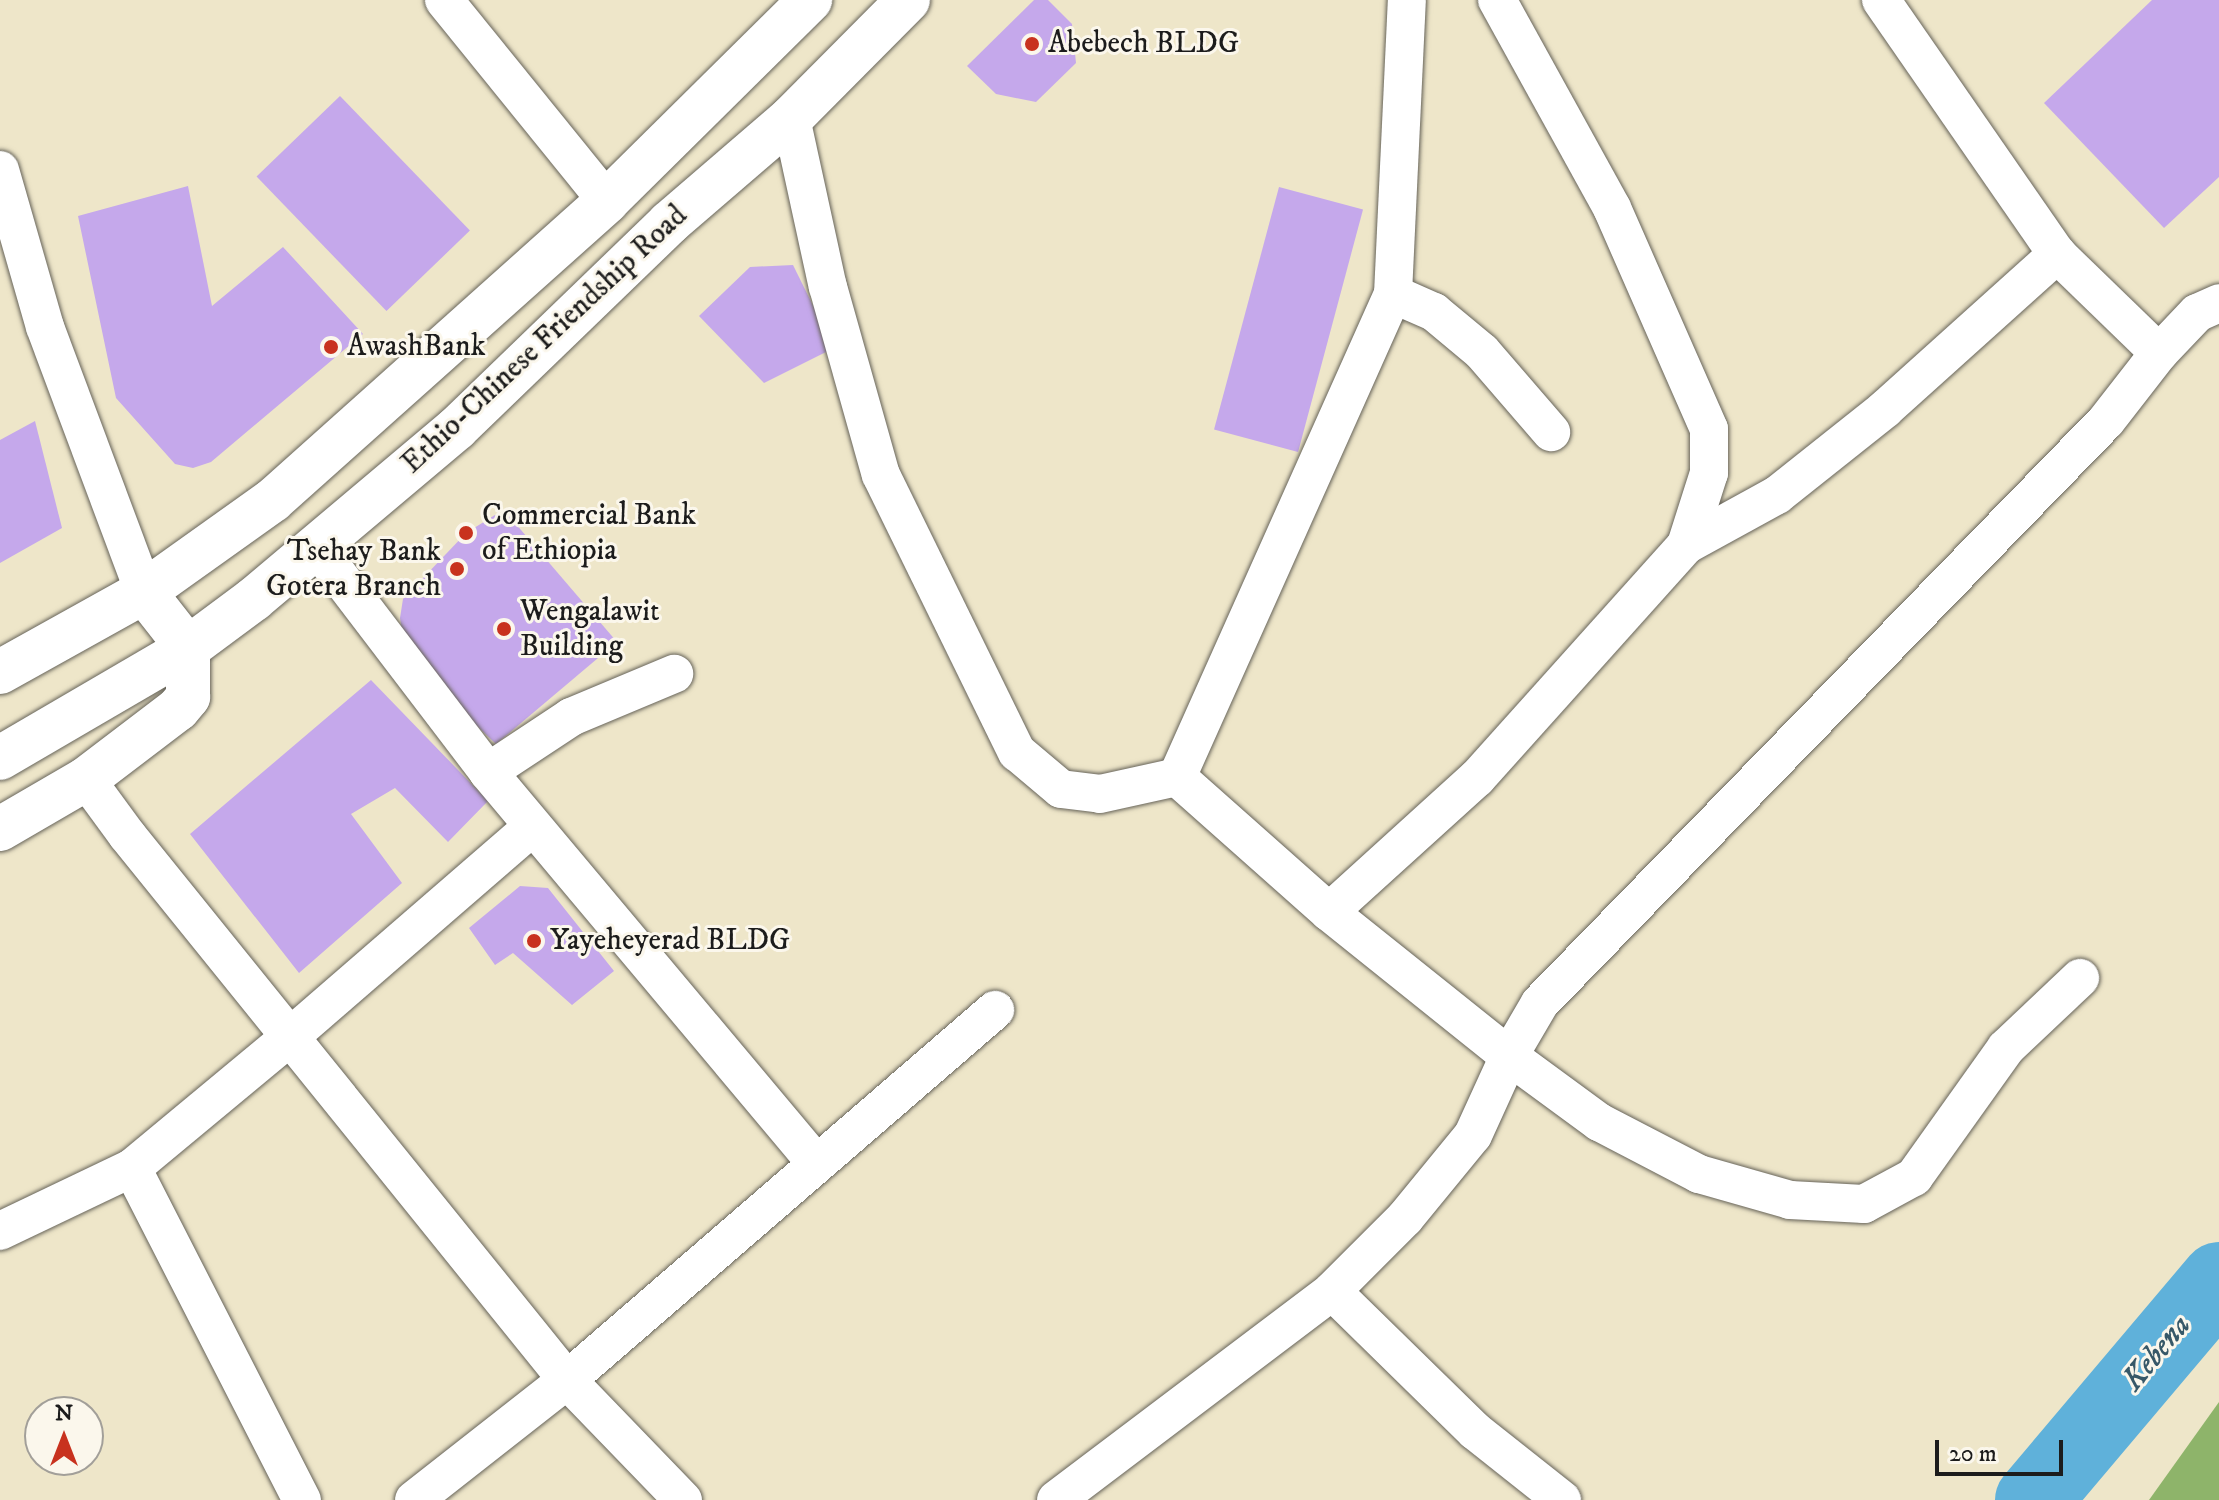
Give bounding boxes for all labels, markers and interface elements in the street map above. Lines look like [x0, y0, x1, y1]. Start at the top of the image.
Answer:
place label: Abebech BLDG [1048, 26, 1239, 62]
marker: Abebech BLDG [1023, 35, 1041, 53]
street label: Ethio-Chinese Friendship Road [395, 198, 695, 482]
place label: AwashBank [347, 329, 486, 365]
marker: AwashBank [322, 338, 340, 356]
place label: Commercial Bank of Ethiopia [482, 498, 696, 568]
marker: Commercial Bank of Ethiopia [457, 524, 475, 542]
place label: Tsehay Bank Gotera Branch [266, 534, 441, 604]
marker: Tsehay Bank Gotera Branch [448, 560, 466, 578]
place label: Wengalawit Building [520, 594, 660, 664]
marker: Wengalawit Building [495, 620, 513, 638]
place label: Yayeheyerad BLDG [550, 923, 790, 959]
marker: Yayeheyerad BLDG [525, 932, 543, 950]
water label: Kebena [2114, 1307, 2200, 1399]
north arrow [24, 1396, 104, 1476]
text: N [55, 1400, 73, 1427]
scale bar [1939, 1424, 2067, 1474]
text: 20 m [1949, 1439, 1997, 1469]

